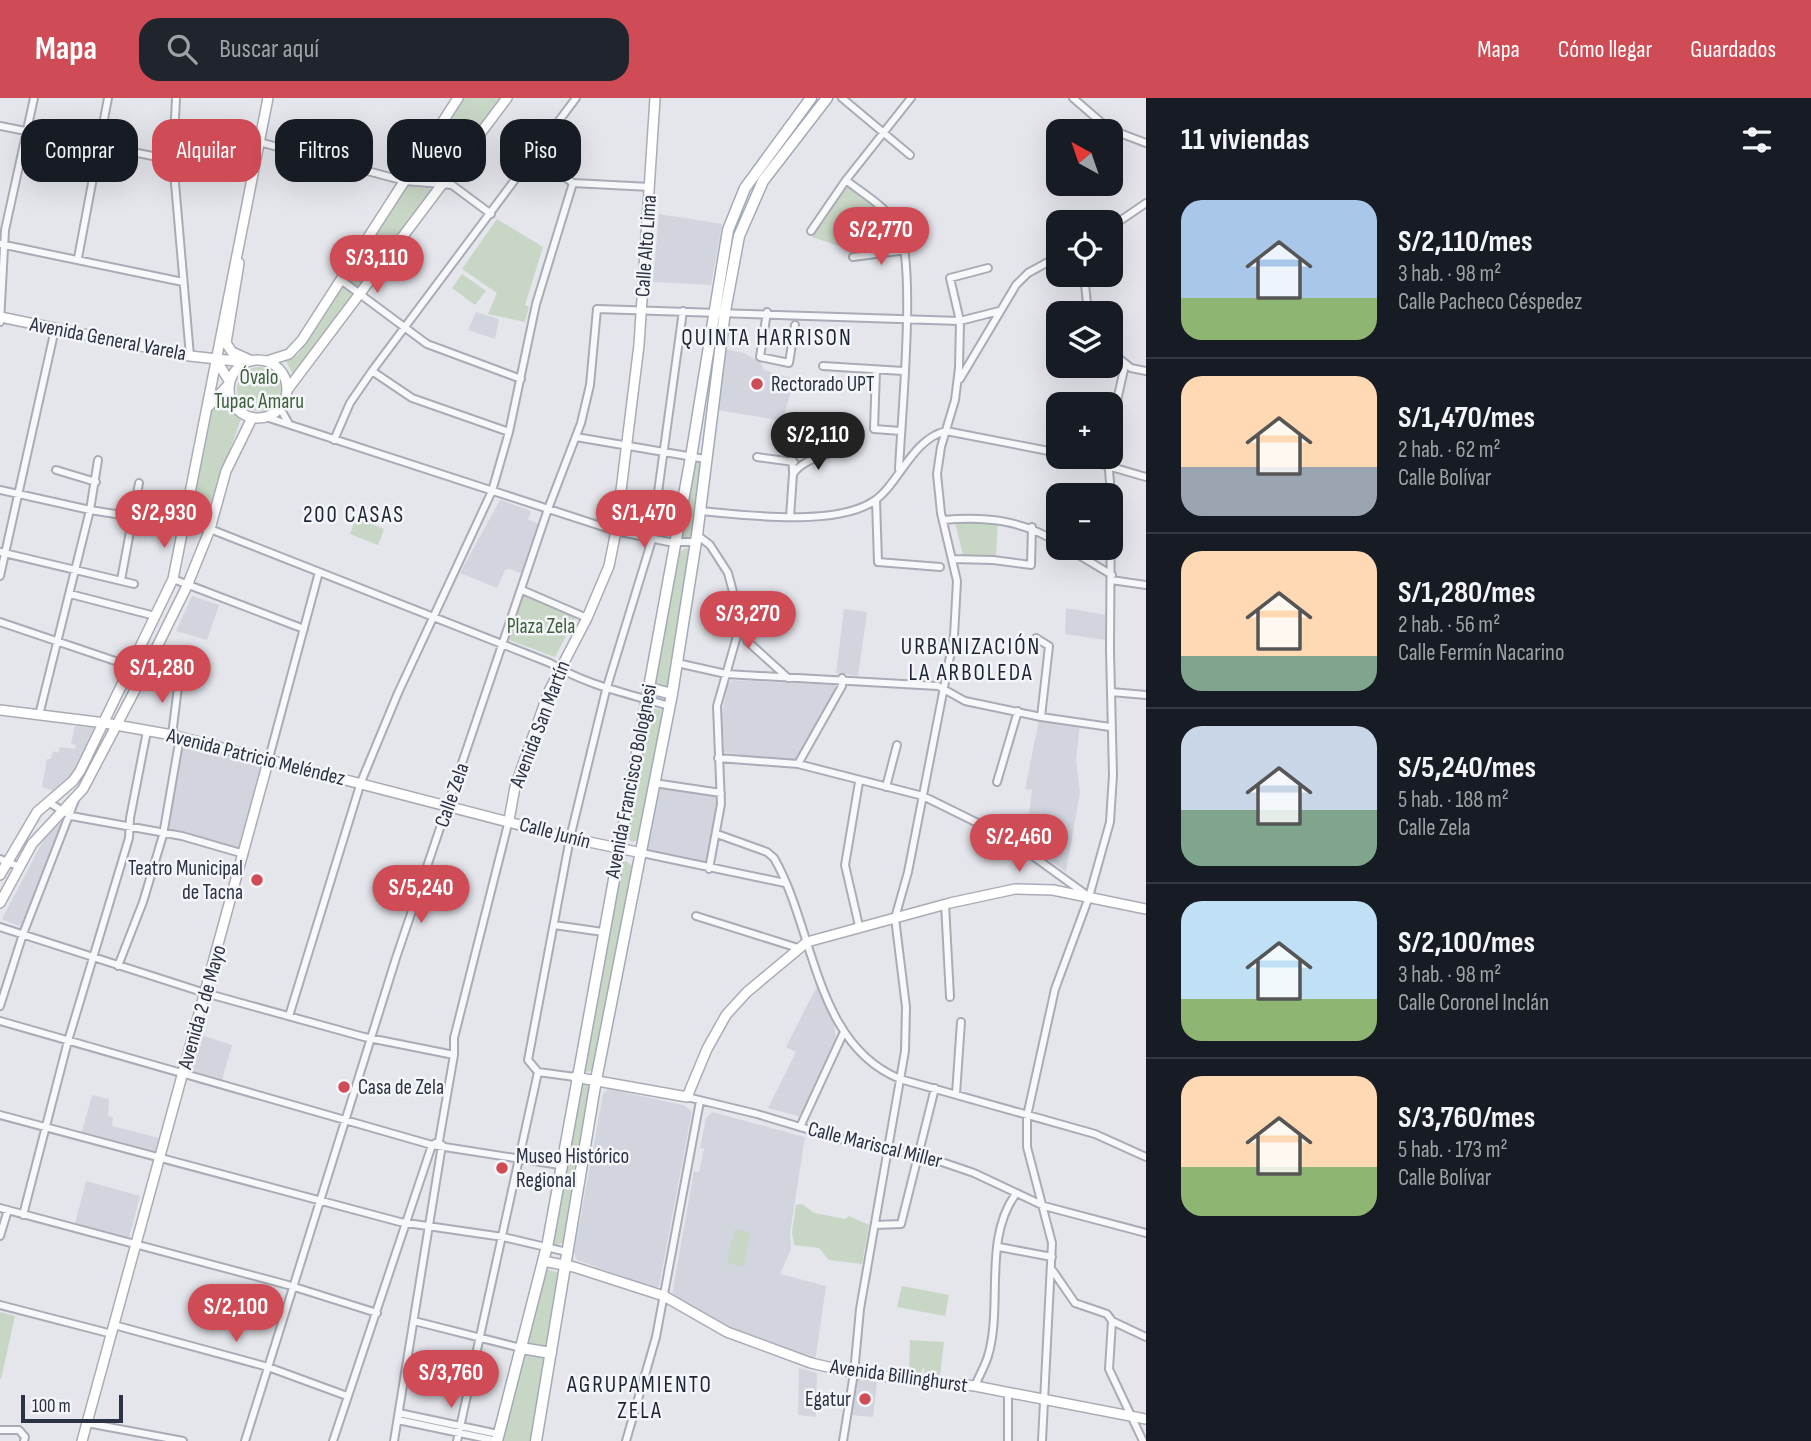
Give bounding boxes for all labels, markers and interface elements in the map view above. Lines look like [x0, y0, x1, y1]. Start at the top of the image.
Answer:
search box [139, 18, 629, 81]
text: Mapa [35, 29, 97, 69]
icon: search [163, 30, 201, 68]
text: Buscar aquí [219, 34, 319, 65]
text: Mapa [1477, 35, 1520, 64]
text: Cómo llegar [1558, 35, 1652, 64]
text: Guardados [1690, 35, 1776, 64]
chip: Comprar [21, 119, 138, 182]
chip: Alquilar [152, 119, 261, 182]
chip: Filtros [275, 119, 373, 182]
chip: Nuevo [387, 119, 486, 182]
chip: Piso [500, 119, 581, 182]
north arrow [1046, 119, 1124, 196]
map controls [1046, 119, 1123, 560]
icon: filters [1738, 121, 1776, 159]
text: 11 viviendas [1181, 122, 1310, 158]
street label: Calle Alto Lima [630, 194, 662, 298]
pin: S/2,770 [816, 208, 946, 267]
button: locate [1046, 210, 1123, 287]
text: S/2,770 [849, 216, 913, 244]
text: S/2,110/mes [1398, 224, 1533, 260]
icon: home [1237, 228, 1321, 312]
pin: S/3,110 [312, 236, 442, 295]
text: S/3,110 [346, 244, 408, 272]
text: 3 hab. · 98 m² [1398, 260, 1501, 288]
text: Calle Pacheco Céspedez [1398, 288, 1582, 316]
button: layers [1046, 301, 1123, 378]
street label: Avenida General Varela [27, 311, 188, 366]
district label: QUINTA HARRISON [681, 324, 853, 352]
park label: Óvalo Tupac Amaru [214, 365, 304, 414]
place label: Rectorado UPT [771, 372, 875, 397]
marker: Rectorado UPT [749, 376, 765, 392]
button: + [1046, 392, 1123, 469]
text: S/1,470/mes [1398, 400, 1535, 436]
icon: home [1237, 404, 1321, 488]
pin: S/2,110 [753, 412, 883, 472]
text: S/2,110 [787, 421, 849, 449]
text: 2 hab. · 62 m² [1398, 436, 1501, 464]
text: Calle Bolívar [1398, 464, 1491, 492]
button: − [1046, 483, 1123, 560]
pin: S/2,930 [99, 490, 229, 550]
pin: S/1,470 [579, 490, 709, 550]
text: S/2,930 [131, 499, 197, 527]
text: S/1,470 [612, 499, 676, 527]
district label: 200 CASAS [303, 501, 405, 529]
text: S/1,280/mes [1398, 575, 1536, 611]
icon: home [1237, 579, 1321, 663]
pin: S/3,270 [683, 592, 813, 651]
text: S/3,270 [716, 600, 780, 628]
text: 2 hab. · 56 m² [1398, 611, 1500, 639]
park label: Plaza Zela [507, 614, 575, 639]
district label: URBANIZACIÓN LA ARBOLEDA [901, 633, 1041, 687]
text: Calle Fermín Nacarino [1398, 639, 1564, 667]
pin: S/1,280 [97, 646, 227, 705]
text: S/1,280 [130, 654, 194, 682]
street label: Avenida San Martín [504, 657, 576, 792]
street label: Avenida Francisco Bolognesi [600, 682, 662, 881]
street label: Avenida Patricio Meléndez [163, 723, 348, 791]
text: S/5,240/mes [1398, 750, 1536, 786]
icon: home [1237, 754, 1321, 838]
street label: Calle Zela [429, 760, 475, 830]
text: 5 hab. · 188 m² [1398, 786, 1509, 814]
street label: Calle Junín [517, 812, 593, 854]
pin: S/2,460 [954, 814, 1084, 874]
text: Calle Zela [1398, 814, 1471, 842]
text: S/2,460 [986, 823, 1052, 851]
place label: Teatro Municipal de Tacna [128, 856, 243, 905]
pin: S/5,240 [356, 866, 486, 925]
marker: Teatro Municipal de Tacna [249, 872, 265, 888]
text: S/5,240 [389, 874, 453, 902]
text: S/2,100/mes [1398, 925, 1535, 961]
icon: home [1237, 929, 1321, 1013]
street label: Avenida 2 de Mayo [172, 942, 232, 1073]
text: 3 hab. · 98 m² [1398, 961, 1501, 989]
text: Calle Coronel Inclán [1398, 989, 1549, 1017]
place label: Casa de Zela [358, 1075, 444, 1100]
marker: Casa de Zela [336, 1079, 352, 1095]
text: S/3,760/mes [1398, 1100, 1535, 1136]
icon: home [1237, 1104, 1321, 1188]
street label: Calle Mariscal Miller [805, 1116, 945, 1174]
text: 5 hab. · 173 m² [1398, 1136, 1508, 1164]
place label: Museo Histórico Regional [516, 1144, 629, 1193]
marker: Museo Histórico Regional [494, 1160, 510, 1176]
text: Calle Bolívar [1398, 1164, 1491, 1192]
pin: S/2,100 [171, 1284, 301, 1344]
text: S/2,100 [204, 1293, 268, 1321]
pin: S/3,760 [386, 1350, 516, 1410]
street label: Avenida Billinghurst [828, 1354, 969, 1398]
text: S/3,760 [419, 1359, 483, 1387]
district label: AGRUPAMIENTO ZELA [566, 1371, 713, 1425]
place label: Egatur [805, 1387, 851, 1412]
marker: Egatur [857, 1391, 873, 1407]
scale bar [21, 1392, 122, 1424]
text: 100 m [32, 1395, 71, 1418]

